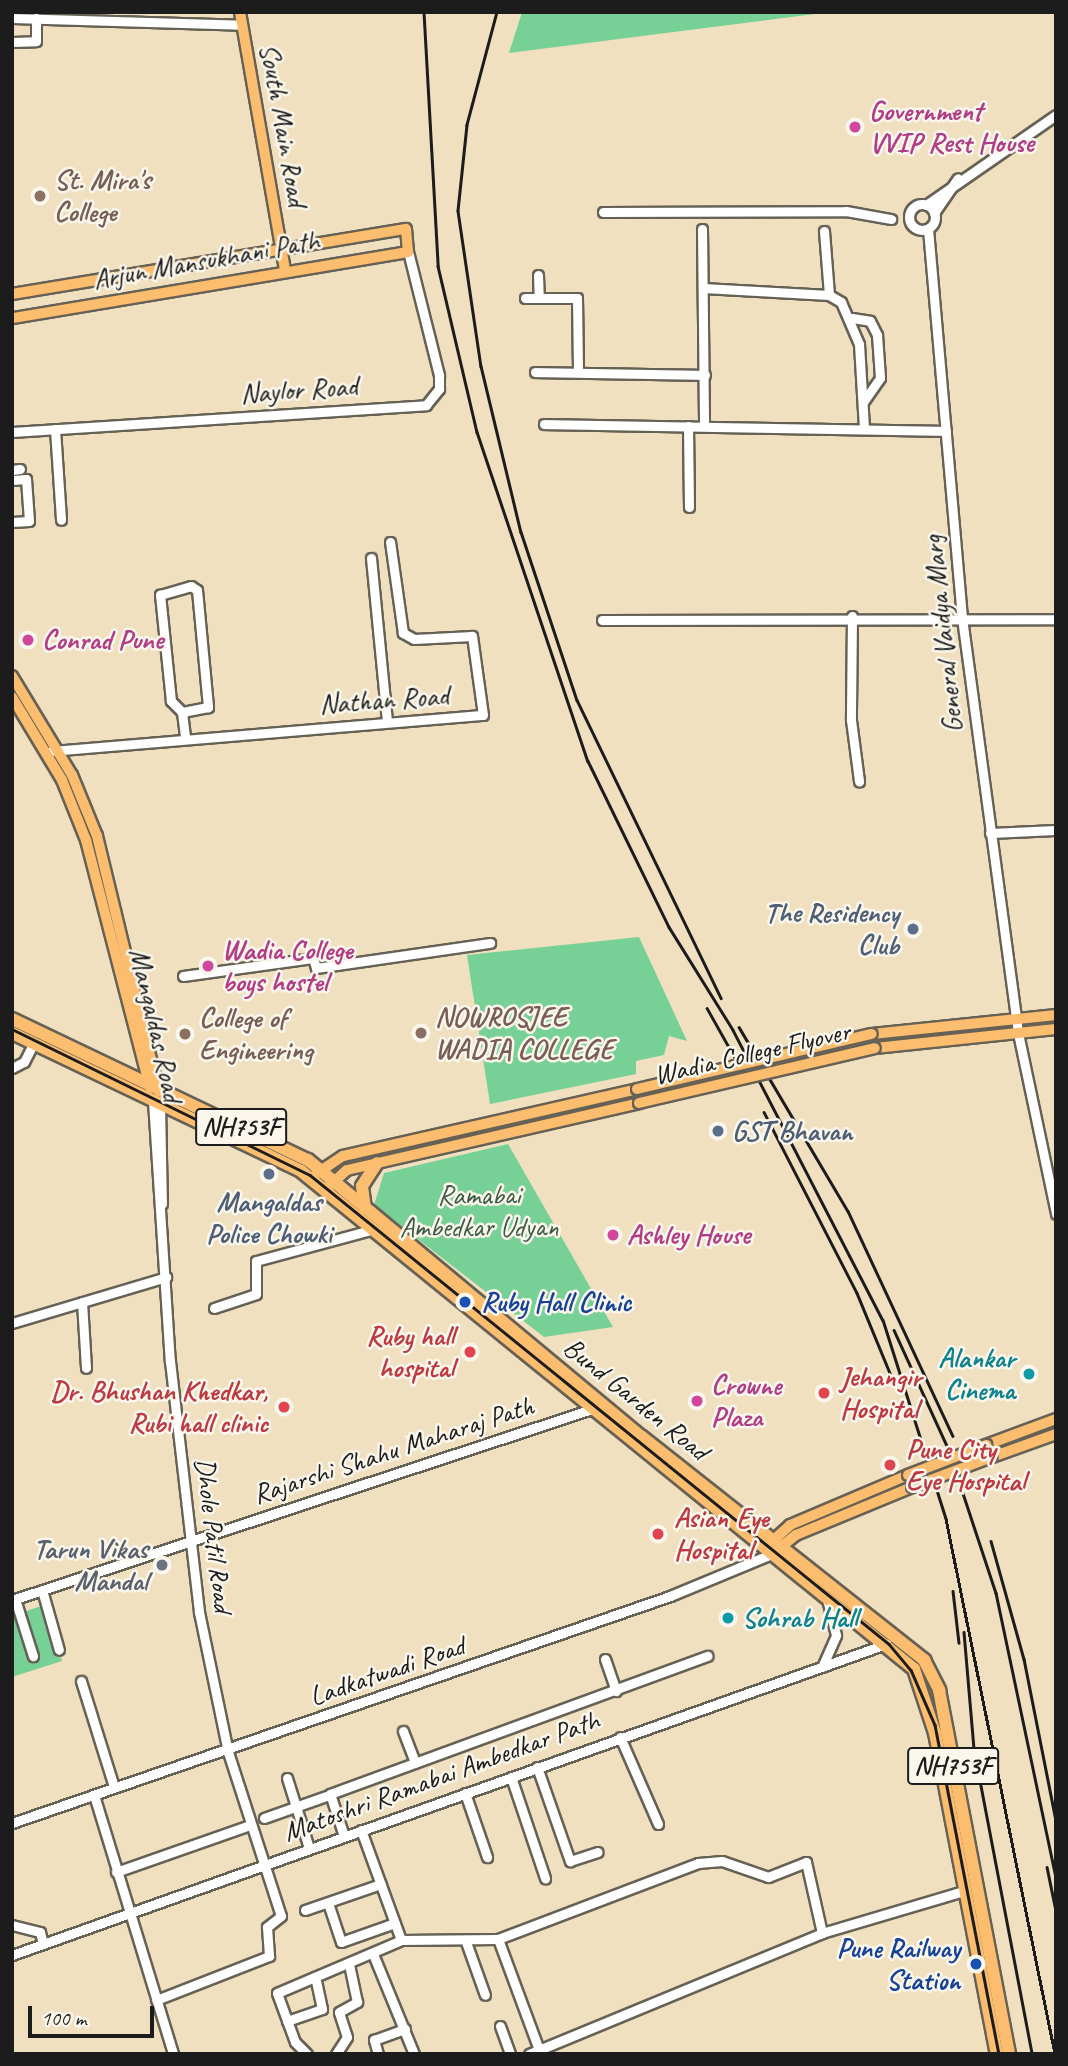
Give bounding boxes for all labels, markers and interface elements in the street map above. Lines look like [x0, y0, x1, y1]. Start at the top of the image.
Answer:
street label: South Main Road [252, 40, 314, 210]
place label: Government VVIP Rest House [869, 94, 1034, 160]
marker: Government VVIP Rest House [847, 119, 863, 135]
place label: St. Mira's College [54, 163, 151, 229]
marker: St. Mira's College [32, 188, 48, 204]
street label: Arjun Mansukhani Path [90, 224, 322, 296]
street label: Naylor Road [240, 369, 358, 411]
street label: General Vaidya Marg [916, 534, 970, 734]
place label: Conrad Pune [42, 623, 163, 657]
marker: Conrad Pune [20, 632, 36, 648]
street label: Nathan Road [319, 679, 449, 721]
place label: The Residency Club [763, 896, 899, 962]
marker: The Residency Club [905, 921, 921, 937]
place label: Wadia College boys hostel [222, 933, 352, 999]
street label: Mangaldas Road [122, 945, 190, 1105]
marker: Wadia College boys hostel [200, 958, 216, 974]
place label: NOWROSJEE WADIA COLLEGE [435, 1000, 610, 1066]
place label: College of Engineering [199, 1001, 313, 1067]
street label: Wadia College Flyover [651, 1014, 853, 1092]
marker: NOWROSJEE WADIA COLLEGE [413, 1025, 429, 1041]
marker: College of Engineering [177, 1026, 193, 1042]
road number: NH753F [194, 1104, 288, 1150]
place label: GST Bhavan [732, 1114, 852, 1148]
marker: GST Bhavan [710, 1123, 726, 1139]
marker: Mangaldas Police Chowki [261, 1166, 277, 1182]
park label: Ramabai Ambedkar Udyan [399, 1178, 559, 1244]
place label: Mangaldas Police Chowki [206, 1185, 332, 1251]
place label: Ashley House [627, 1218, 750, 1252]
marker: Ashley House [605, 1227, 621, 1243]
place label: Ruby Hall Clinic [481, 1285, 633, 1319]
marker: Ruby Hall Clinic [455, 1292, 475, 1312]
place label: Ruby hall hospital [365, 1319, 454, 1385]
street label: Bund Garden Road [556, 1330, 716, 1468]
place label: Alankar Cinema [938, 1341, 1015, 1407]
marker: Ruby hall hospital [460, 1342, 480, 1362]
place label: Jehangir Hospital [840, 1360, 921, 1426]
marker: Alankar Cinema [1021, 1366, 1037, 1382]
place label: Crowne Plaza [711, 1368, 781, 1434]
place label: Dr. Bhushan Khedkar, Rubi hall clinic [51, 1374, 268, 1440]
marker: Jehangir Hospital [814, 1383, 834, 1403]
street label: Rajarshi Shahu Maharaj Path [248, 1389, 538, 1511]
marker: Crowne Plaza [689, 1393, 705, 1409]
marker: Dr. Bhushan Khedkar, Rubi hall clinic [274, 1397, 294, 1417]
place label: Pune City Eye Hospital [906, 1432, 1025, 1498]
street label: Dhole Patil Road [188, 1455, 240, 1615]
marker: Pune City Eye Hospital [880, 1455, 900, 1475]
place label: Asian Eye Hospital [674, 1501, 768, 1567]
marker: Asian Eye Hospital [648, 1524, 668, 1544]
place label: Tarun Vikas Mandal [34, 1532, 148, 1598]
marker: Tarun Vikas Mandal [154, 1557, 170, 1573]
place label: Sohrab Hall [742, 1601, 858, 1635]
marker: Sohrab Hall [720, 1610, 736, 1626]
street label: Ladkatwadi Road [305, 1629, 469, 1713]
street label: Matoshri Ramabai Ambedkar Path [279, 1703, 603, 1849]
road number: NH753F [906, 1744, 1000, 1788]
place label: Pune Railway Station [835, 1931, 960, 1997]
marker: Pune Railway Station [966, 1954, 986, 1974]
scale bar [32, 1993, 158, 2037]
text: 100 m [41, 2005, 86, 2031]

